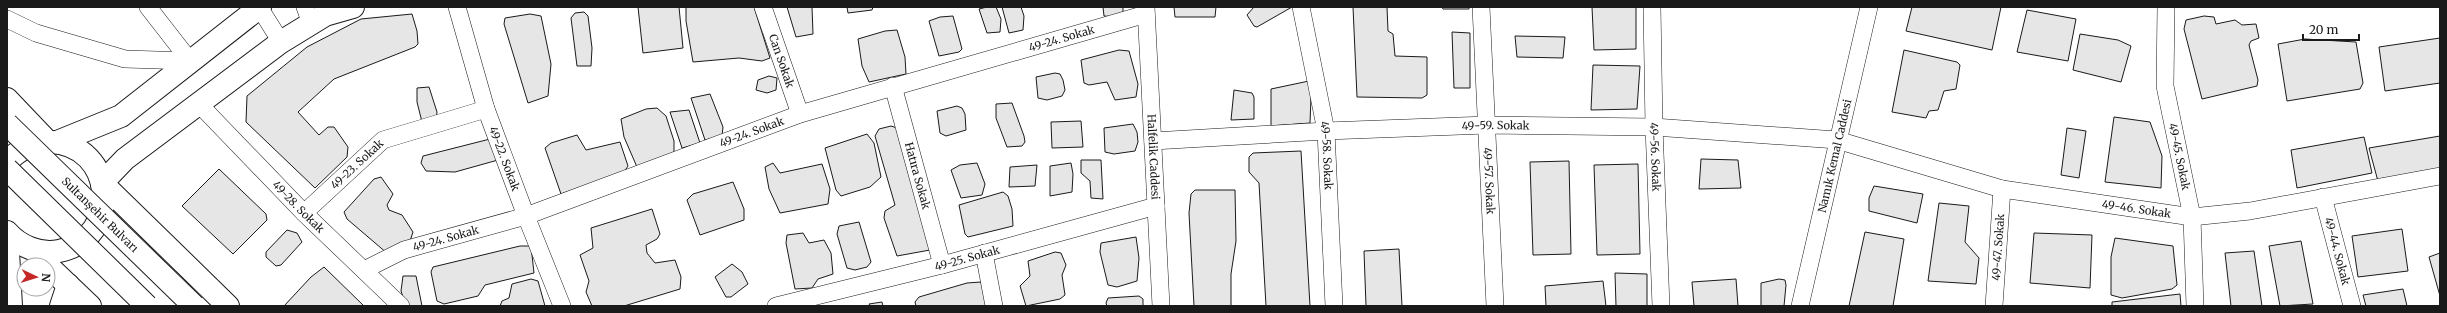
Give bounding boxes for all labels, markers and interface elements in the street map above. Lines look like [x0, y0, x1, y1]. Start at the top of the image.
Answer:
scale bar [2303, 16, 2359, 42]
street label: 49-24. Sokak [1027, 22, 1096, 55]
text: 20 m [2309, 22, 2338, 37]
street label: Can Sokak [766, 32, 797, 90]
street label: Namık Kemal Caddesi [1815, 97, 1855, 214]
street label: 49-24. Sokak [717, 114, 786, 150]
street label: Halfelik Caddesi [1144, 114, 1163, 200]
street label: 49-59. Sokak [1461, 118, 1530, 133]
street label: 49-58. Sokak [1317, 120, 1336, 190]
street label: 49-56. Sokak [1647, 122, 1664, 192]
street label: 49-45. Sokak [2166, 122, 2193, 191]
street label: 49-22. Sokak [486, 124, 523, 193]
street label: 49-23. Sokak [328, 136, 386, 192]
street label: Hatıra Sokak [902, 141, 933, 211]
street label: 49-57. Sokak [1481, 147, 1498, 215]
street label: Sultanşehir Bulvarı [59, 174, 142, 255]
street label: 49-28. Sokak [270, 178, 327, 236]
street label: 49-46. Sokak [2101, 197, 2172, 221]
street label: 49-47. Sokak [1989, 213, 2007, 281]
street label: 49-44. Sokak [2322, 216, 2353, 287]
street label: 49-24. Sokak [411, 223, 480, 254]
street label: 49-25. Sokak [933, 242, 1001, 274]
north arrow [16, 257, 56, 297]
text: N [39, 273, 53, 283]

